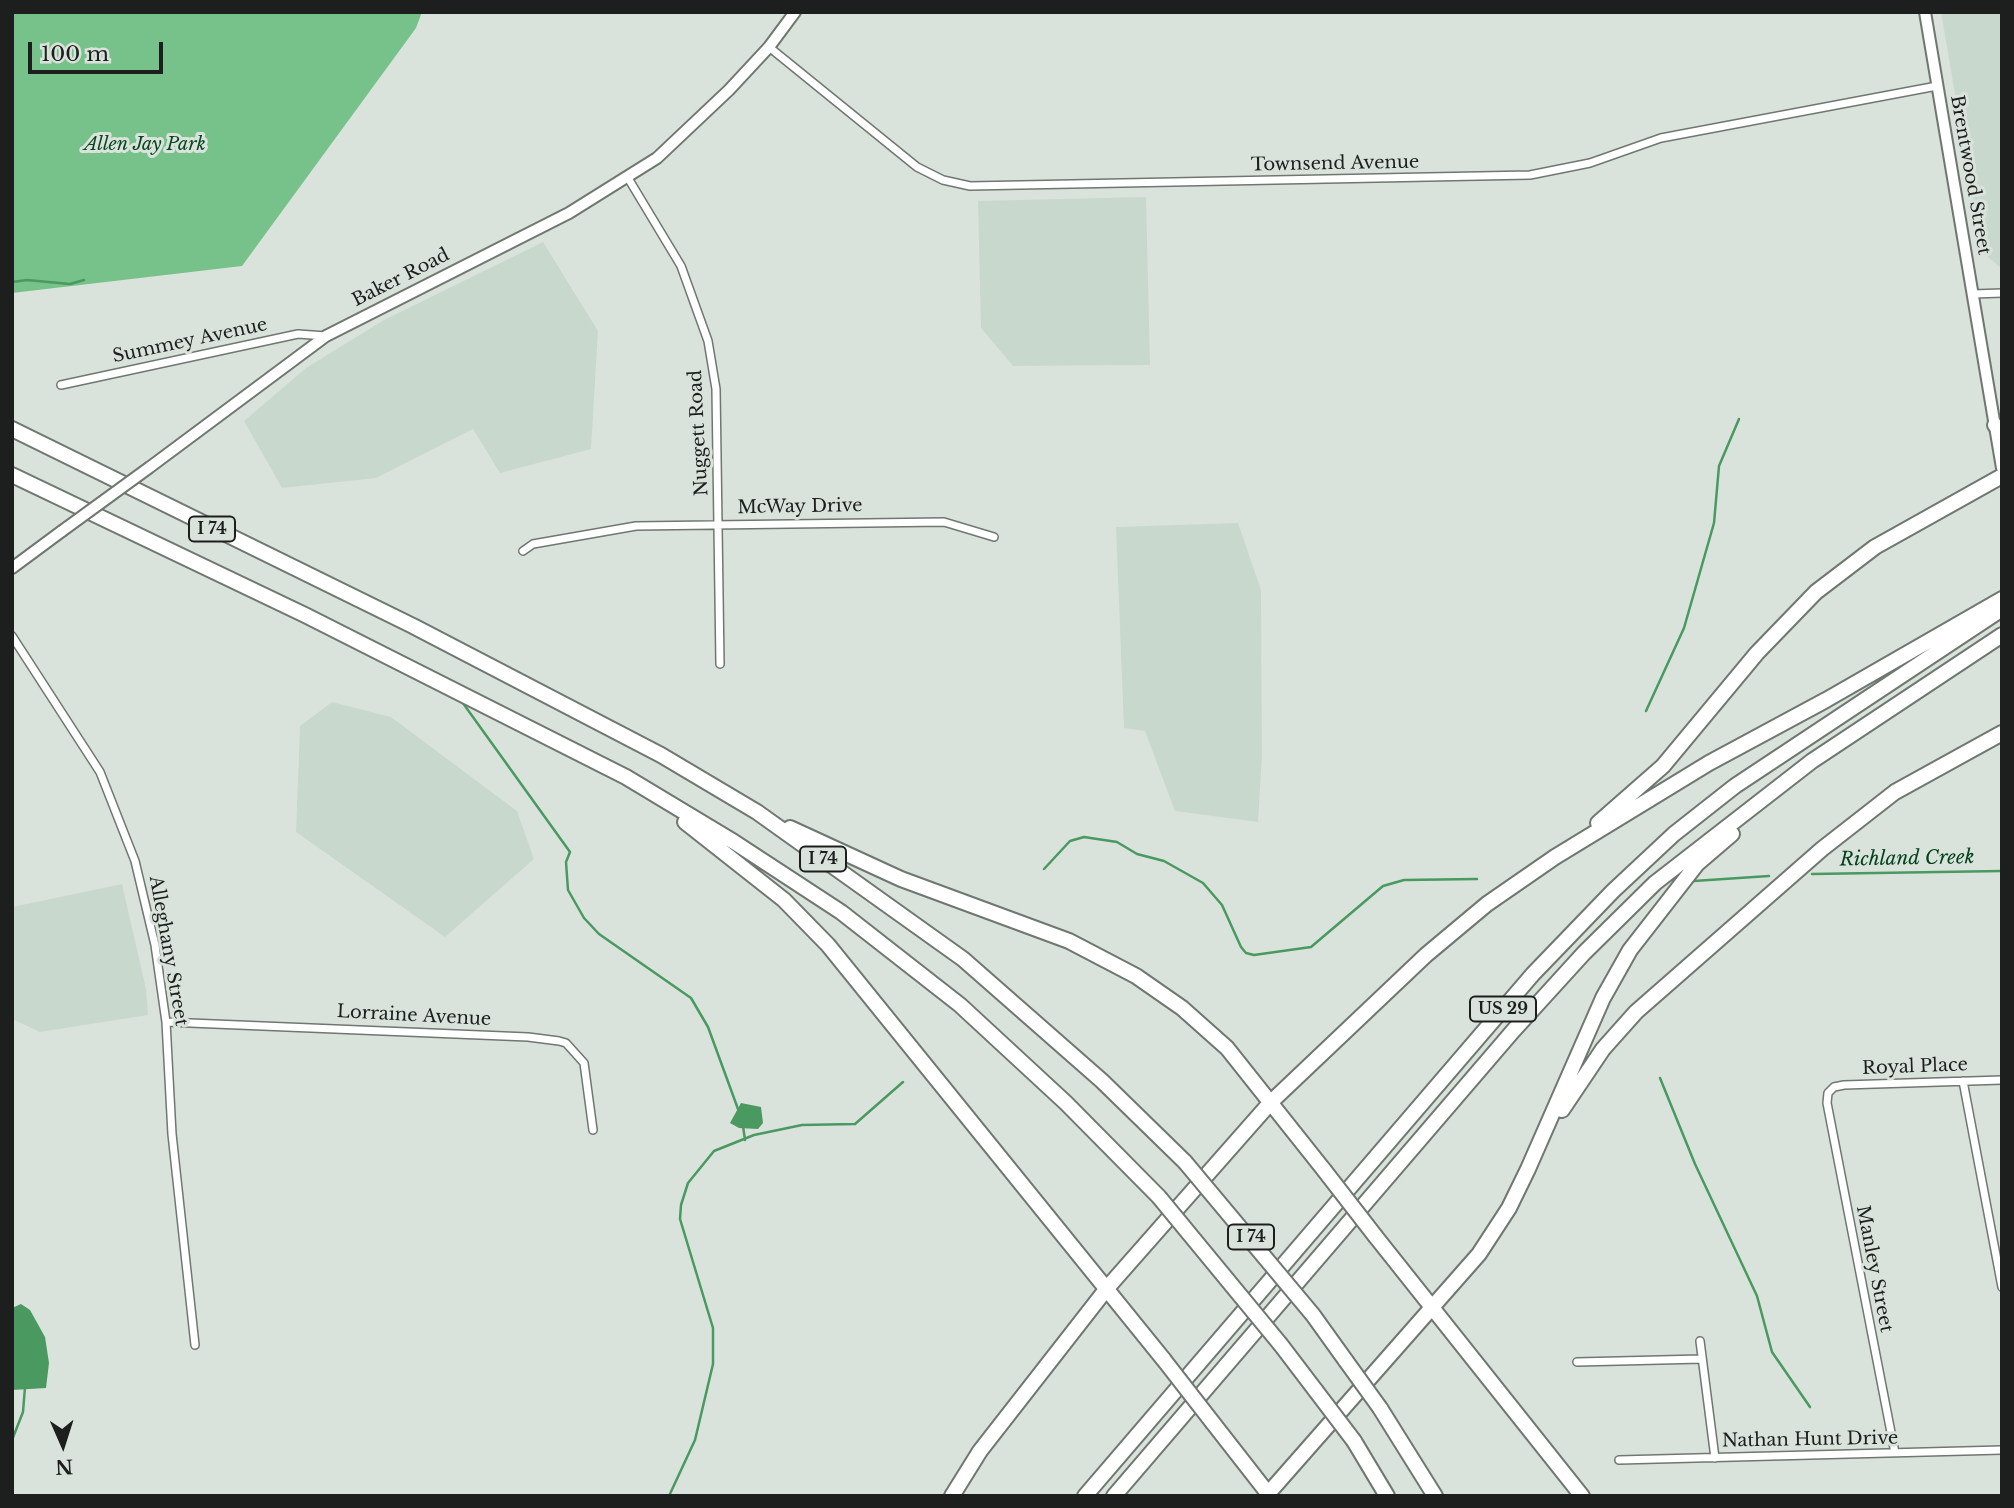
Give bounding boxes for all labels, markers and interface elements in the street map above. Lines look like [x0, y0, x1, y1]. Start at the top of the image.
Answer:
scale bar [32, 28, 166, 72]
text: 100 m [41, 41, 109, 67]
street label: Brentwood Street [1945, 93, 1995, 257]
park label: Allen Jay Park [84, 134, 206, 156]
street label: Townsend Avenue [1251, 152, 1419, 176]
street label: Baker Road [349, 244, 453, 312]
street label: Summey Avenue [111, 314, 269, 368]
street label: Nuggett Road [685, 369, 713, 497]
street label: McWay Drive [737, 495, 863, 519]
road number: I 74 [189, 516, 235, 542]
road number: I 74 [800, 846, 846, 872]
water label: Richland Creek [1839, 846, 1975, 872]
street label: Alleghany Street [144, 874, 192, 1028]
road number: US 29 [1470, 996, 1536, 1021]
street label: Lorraine Avenue [336, 1001, 492, 1031]
street label: Royal Place [1862, 1054, 1968, 1080]
street label: Manley Street [1851, 1204, 1897, 1334]
road number: I 74 [1228, 1224, 1274, 1250]
north arrow [28, 1410, 98, 1480]
street label: Nathan Hunt Drive [1722, 1428, 1898, 1452]
text: N [55, 1455, 74, 1478]

